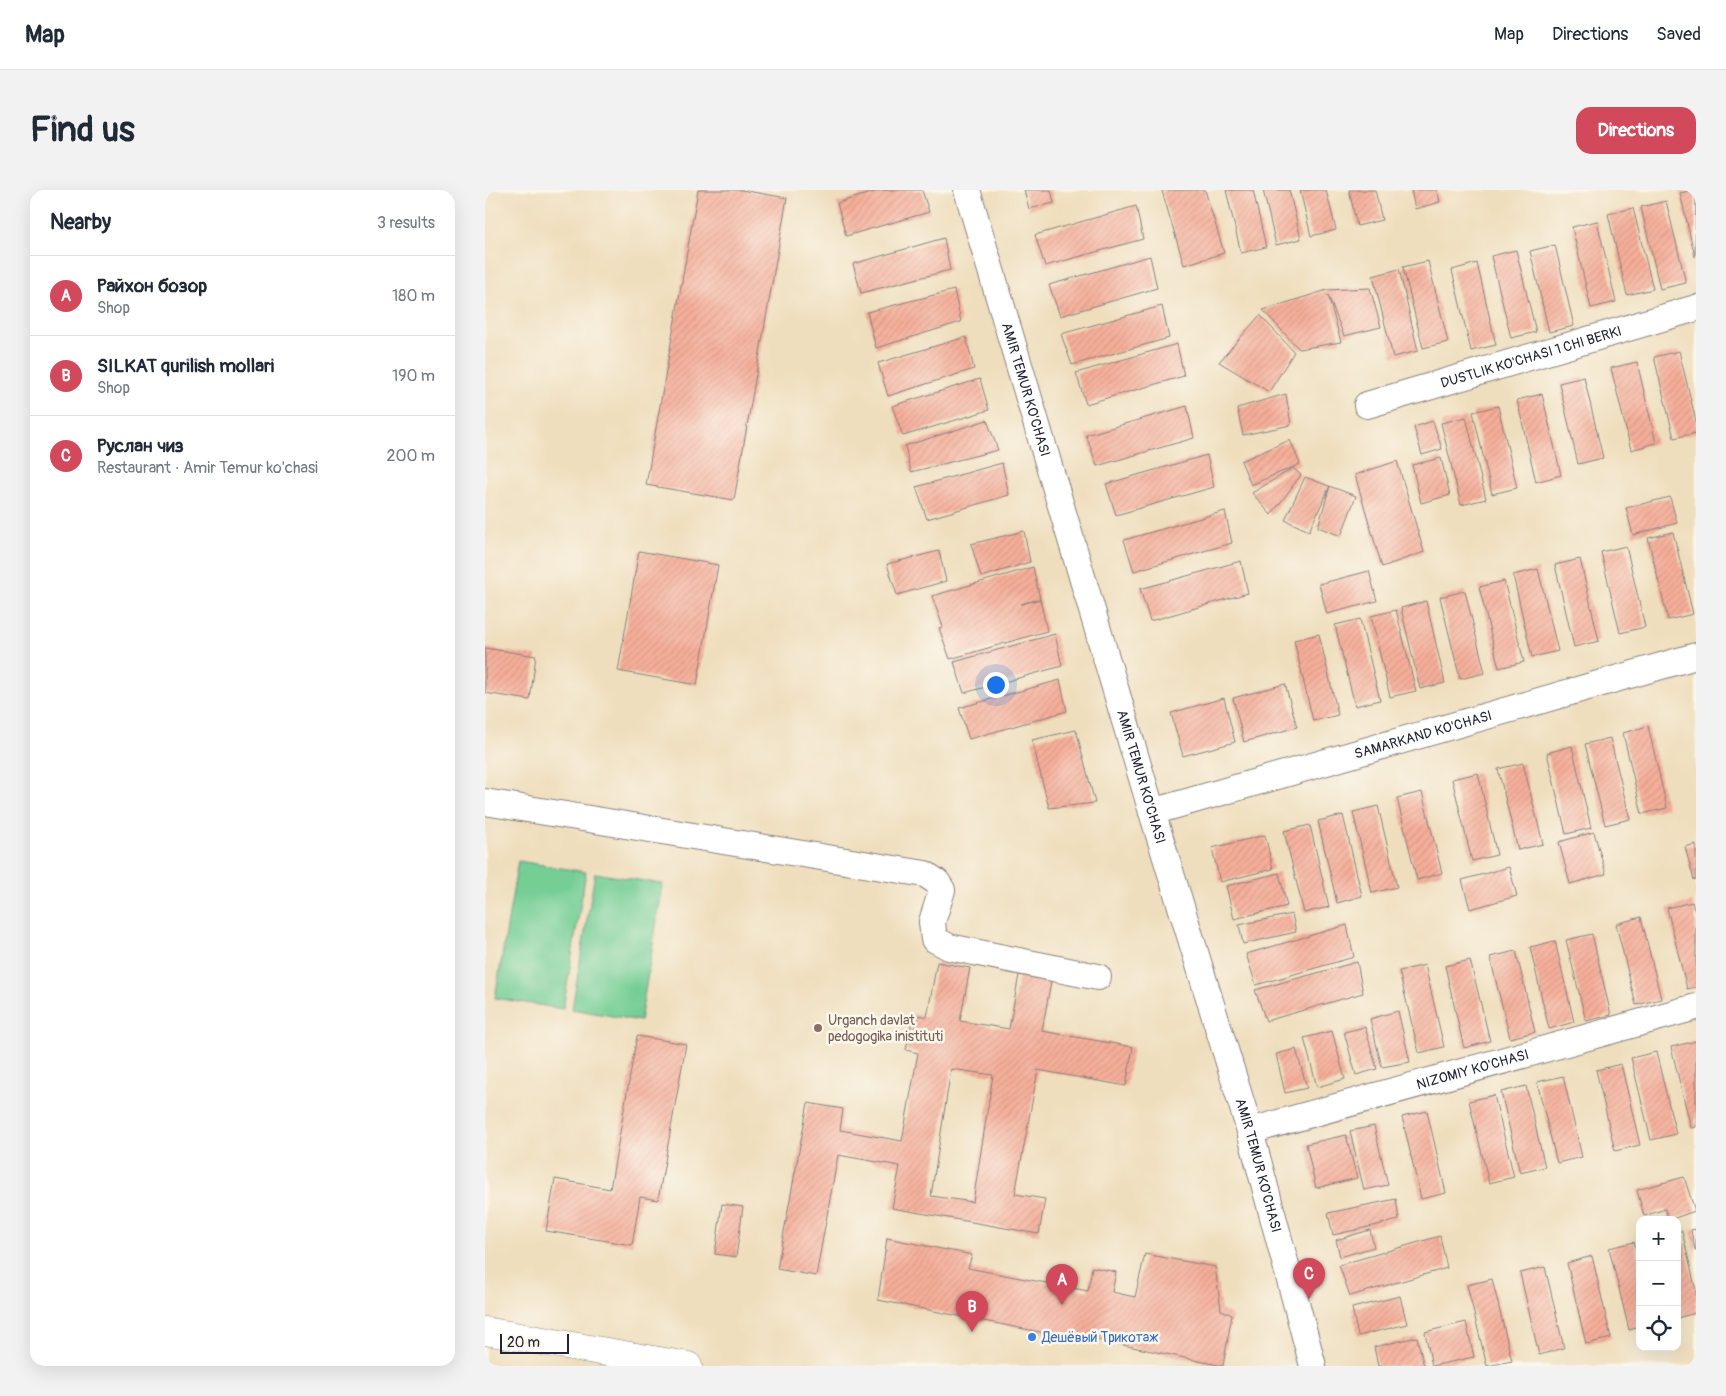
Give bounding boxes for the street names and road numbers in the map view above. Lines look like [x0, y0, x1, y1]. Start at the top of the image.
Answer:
street label: AMIR TEMUR KO'CHASI [998, 321, 1054, 458]
street label: DUSTLIK KO'CHASI 1 CHI BERKI [1439, 322, 1624, 392]
street label: SAMARKAND KO'CHASI [1352, 707, 1494, 763]
street label: AMIR TEMUR KO'CHASI [1113, 708, 1169, 846]
street label: NIZOMIY KO'CHASI [1415, 1046, 1531, 1093]
street label: AMIR TEMUR KO'CHASI [1231, 1096, 1285, 1234]

